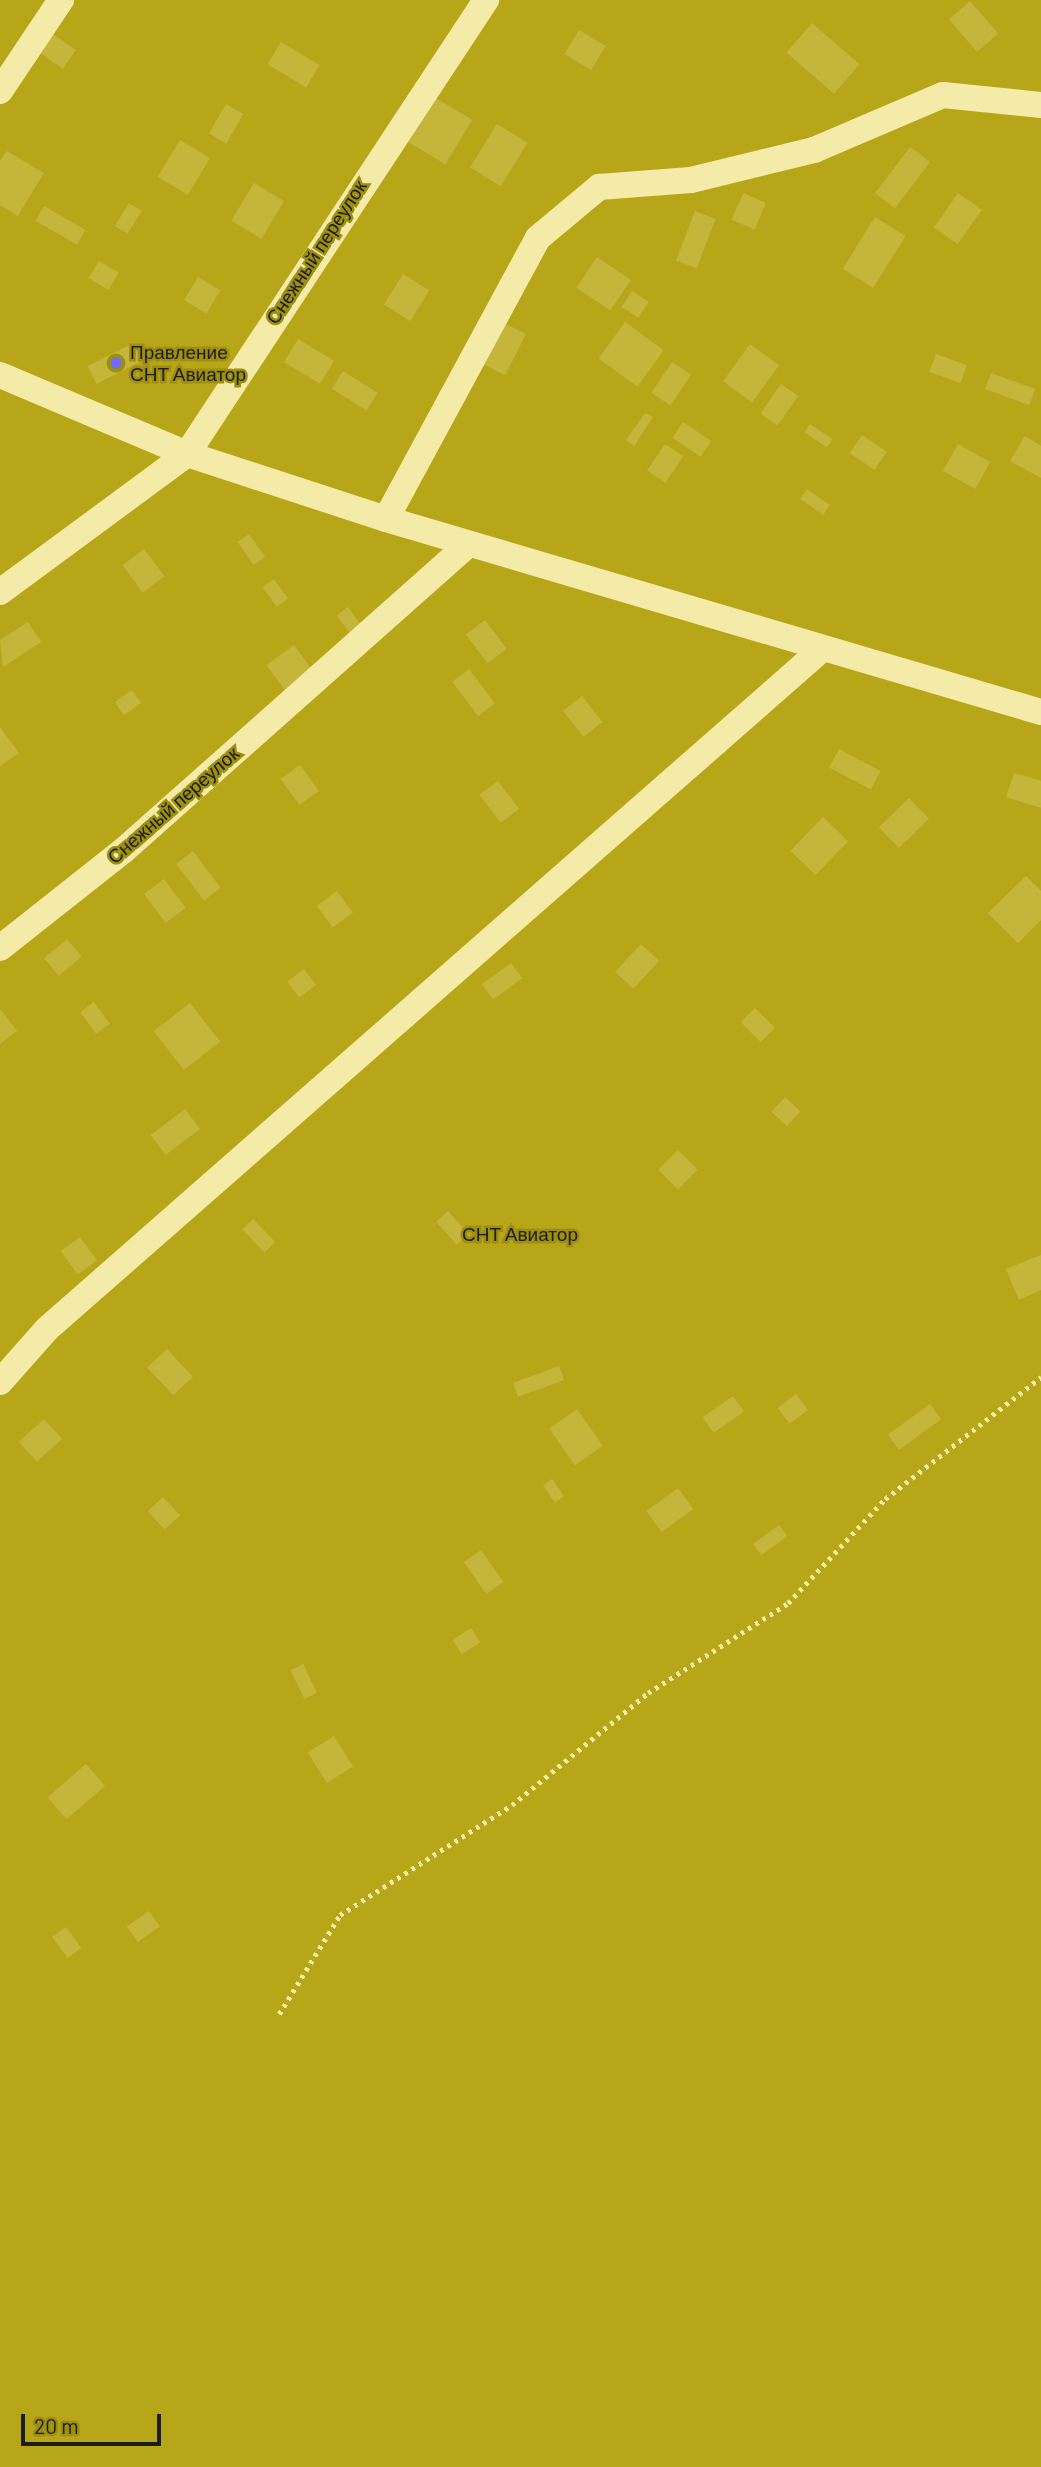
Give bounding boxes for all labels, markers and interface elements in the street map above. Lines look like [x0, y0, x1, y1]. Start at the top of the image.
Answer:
street label: Снежный переулок [261, 176, 371, 328]
place label: Правление СНТ Авиатор [130, 341, 246, 385]
marker: Правление СНТ Авиатор [108, 355, 124, 371]
street label: Снежный переулок [103, 742, 243, 868]
park label: СНТ Авиатор [462, 1223, 578, 1245]
scale bar [24, 2400, 164, 2444]
text: 20 m [34, 2413, 79, 2438]

